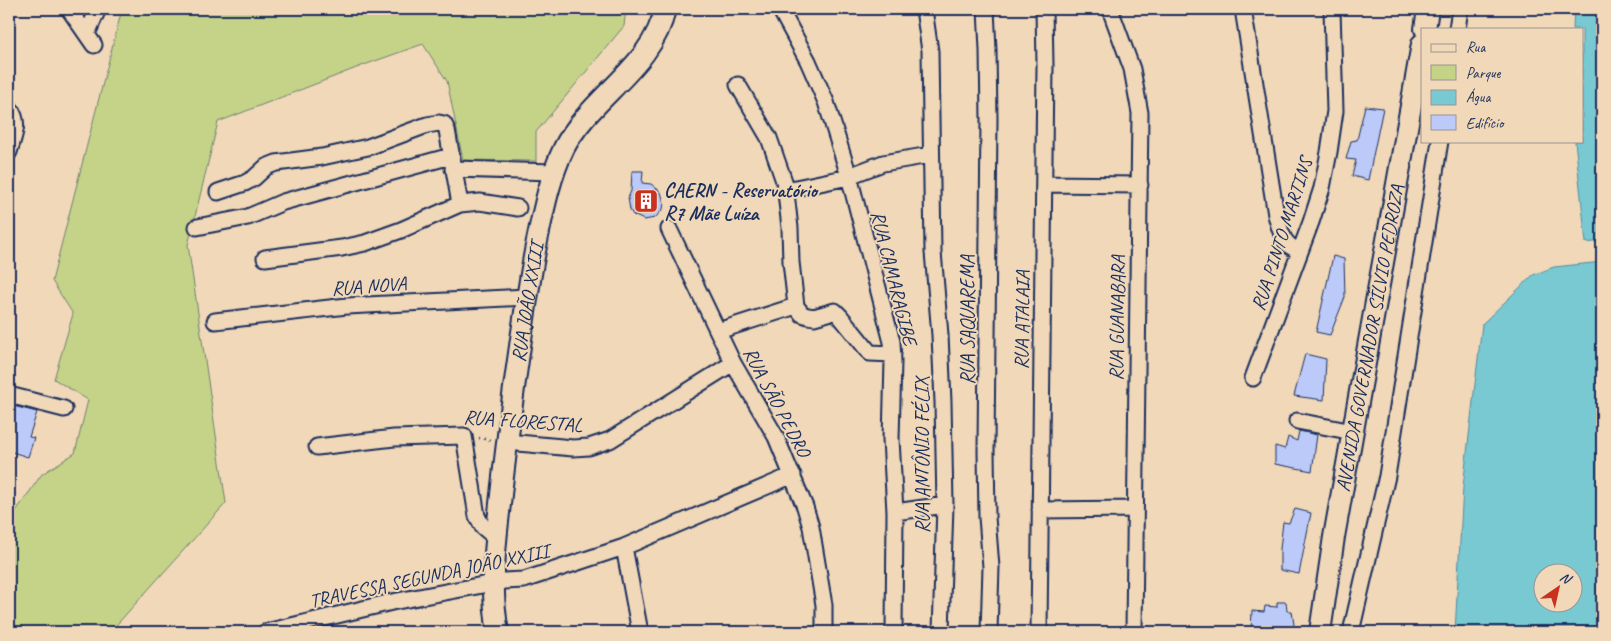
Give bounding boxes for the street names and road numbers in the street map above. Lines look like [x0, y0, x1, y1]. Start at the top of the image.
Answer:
street label: RUA PINTO MARTINS [1246, 151, 1319, 314]
street label: AVENIDA GOVERNADOR SÍLVIO PEDROZA [1330, 182, 1409, 493]
street label: RUA CAMARAGIBE [865, 208, 923, 350]
street label: RUA JOÃO XXIII [505, 236, 550, 364]
street label: RUA SAQUAREMA [955, 254, 980, 385]
street label: RUA GUANABARA [1103, 254, 1131, 381]
street label: RUA ATALAIA [1009, 269, 1035, 370]
street label: RUA NOVA [331, 271, 408, 301]
street label: RUA SÃO PEDRO [738, 343, 817, 463]
street label: RUA ANTÔNIO FÉLIX [910, 375, 935, 533]
street label: RUA FLORESTAL [463, 404, 584, 438]
street label: TRAVESSA SEGUNDA JOÃO XXIII [307, 537, 556, 614]

